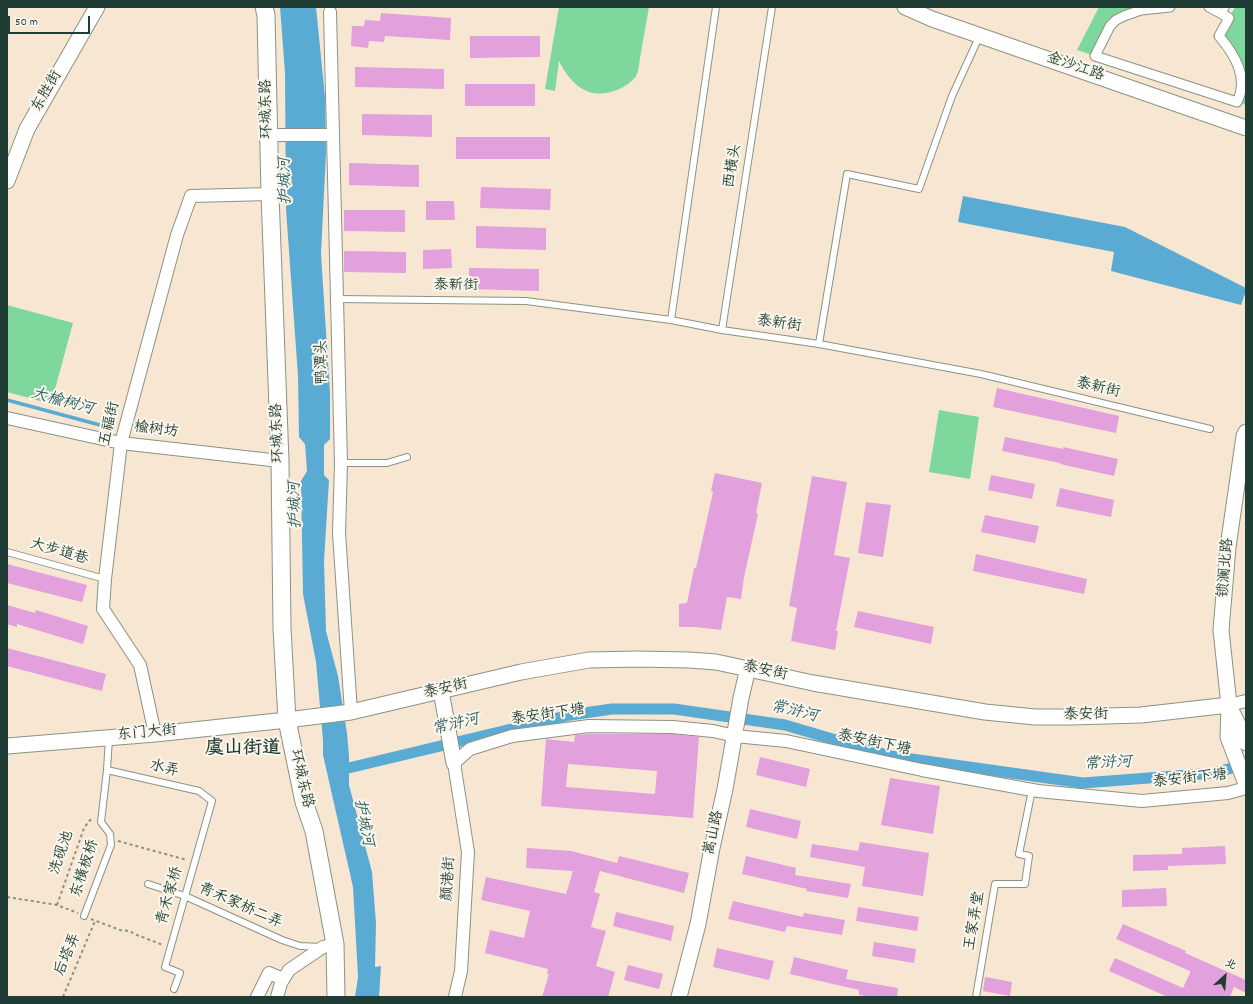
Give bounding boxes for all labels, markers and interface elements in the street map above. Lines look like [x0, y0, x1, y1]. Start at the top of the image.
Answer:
scale bar [10, 8, 92, 34]
text: 50 m [15, 14, 38, 31]
street label: 金沙江路 [1044, 50, 1106, 86]
street label: 东胜街 [29, 68, 67, 116]
street label: 环城东路 [258, 79, 278, 139]
street label: 西横头 [722, 142, 746, 190]
water label: 护城河 [277, 157, 297, 205]
street label: 泰新街 [434, 278, 478, 296]
street label: 泰新街 [755, 313, 803, 337]
street label: 鸭潭头 [314, 339, 332, 385]
street label: 泰新街 [1074, 375, 1122, 403]
water label: 大榆树河 [29, 385, 95, 421]
street label: 五福街 [97, 400, 125, 448]
street label: 环城东路 [269, 403, 289, 463]
street label: 榆树坊 [133, 419, 179, 443]
water label: 护城河 [287, 481, 307, 529]
street label: 大步道巷 [28, 536, 90, 570]
street label: 锁澜北路 [1215, 537, 1239, 599]
street label: 泰安街 [741, 659, 789, 685]
street label: 泰安街 [422, 676, 470, 704]
water label: 常浒河 [768, 698, 820, 728]
street label: 泰安街下塘 [510, 702, 586, 730]
street label: 泰安街 [1063, 707, 1109, 725]
water label: 常浒河 [430, 711, 482, 741]
street label: 东门大街 [116, 722, 178, 746]
street label: 泰安街下塘 [835, 727, 913, 761]
district label: 虞山街道 [205, 739, 281, 761]
street label: 环城东路 [284, 748, 316, 810]
water label: 常浒河 [1084, 754, 1132, 776]
street label: 水弄 [147, 758, 181, 782]
street label: 泰安街下塘 [1152, 767, 1228, 793]
water label: 护城河 [348, 798, 376, 848]
street label: 嵩山路 [702, 809, 728, 857]
street label: 洗砚池 [47, 829, 79, 877]
street label: 东横板桥 [68, 838, 104, 900]
street label: 颜港街 [440, 856, 460, 902]
street label: 青禾家桥 [154, 865, 188, 927]
street label: 青禾家桥二弄 [195, 880, 285, 934]
street label: 王家弄堂 [962, 890, 990, 952]
street label: 后塔弄 [52, 931, 86, 979]
north arrow [1205, 956, 1245, 996]
text: 北 [1222, 956, 1239, 975]

